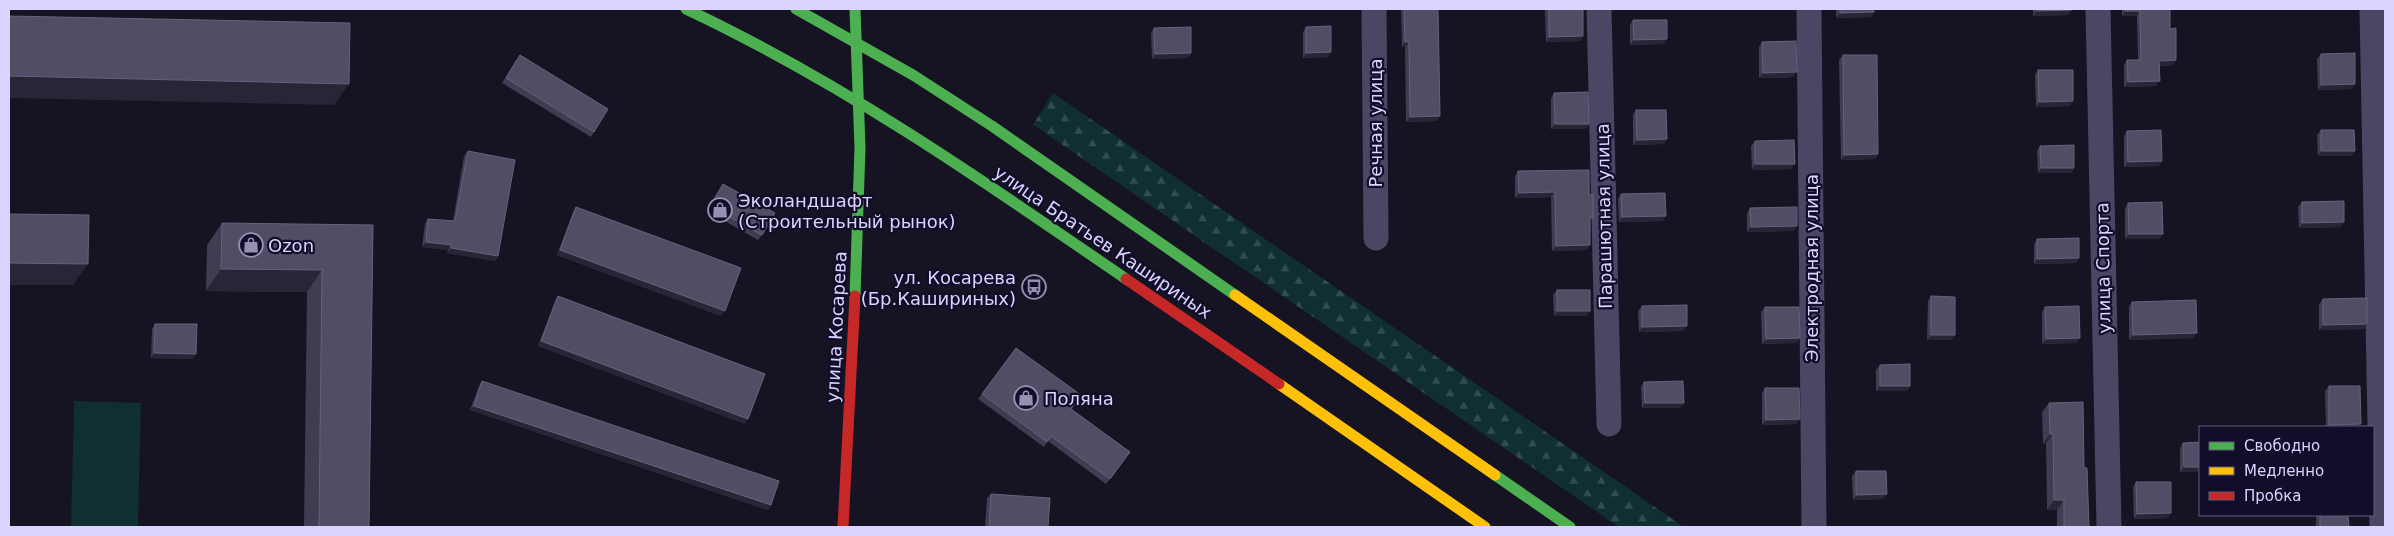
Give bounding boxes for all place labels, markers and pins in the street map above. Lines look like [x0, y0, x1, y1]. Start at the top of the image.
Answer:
place label: Эколандшафт (Строительный рынок) [738, 190, 956, 232]
shop icon: Эколандшафт (Строительный рынок) [707, 197, 733, 223]
shop icon: Ozon [238, 232, 264, 258]
place label: Ozon [268, 235, 314, 256]
place label: ул. Косарева (Бр.Кашириных) [861, 267, 1016, 309]
bus stop icon: ул. Косарева (Бр.Кашириных) [1021, 274, 1047, 300]
shop icon: Поляна [1013, 385, 1039, 411]
place label: Поляна [1044, 388, 1114, 409]

